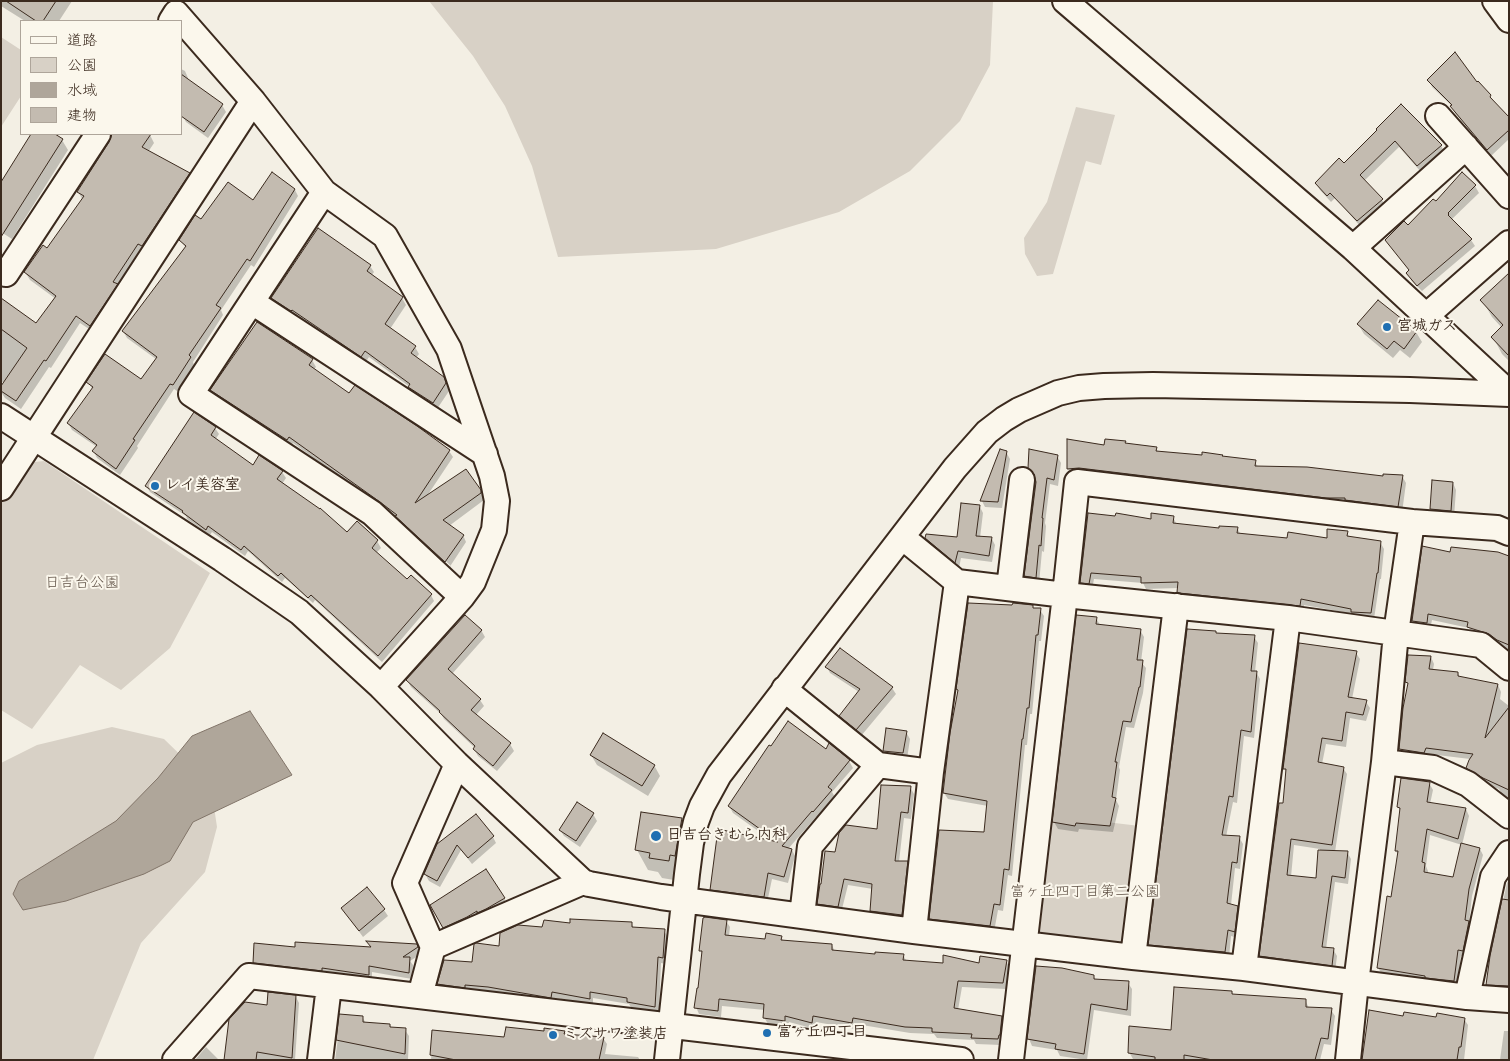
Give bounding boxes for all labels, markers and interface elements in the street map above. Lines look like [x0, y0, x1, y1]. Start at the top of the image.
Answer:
legend [20, 20, 182, 135]
text: 道路 [67, 30, 97, 51]
text: 公園 [67, 55, 97, 76]
text: 水域 [67, 80, 97, 101]
text: 建物 [67, 105, 97, 126]
place label: 宮城ガス [1397, 318, 1457, 336]
marker: 宮城ガス [1381, 321, 1393, 333]
place label: レイ美容室 [165, 477, 240, 495]
marker: レイ美容室 [149, 480, 161, 492]
park label: 日吉台公園 [45, 575, 119, 593]
place label: 日吉台きむら内科 [667, 827, 787, 845]
marker: 日吉台きむら内科 [649, 829, 663, 843]
park label: 富ヶ丘四丁目第二公園 [1010, 884, 1160, 902]
place label: 富ヶ丘四丁目 [777, 1024, 867, 1042]
place label: ミズサワ塗装店 [563, 1026, 668, 1044]
marker: 富ヶ丘四丁目 [761, 1027, 773, 1039]
marker: ミズサワ塗装店 [547, 1029, 559, 1041]

